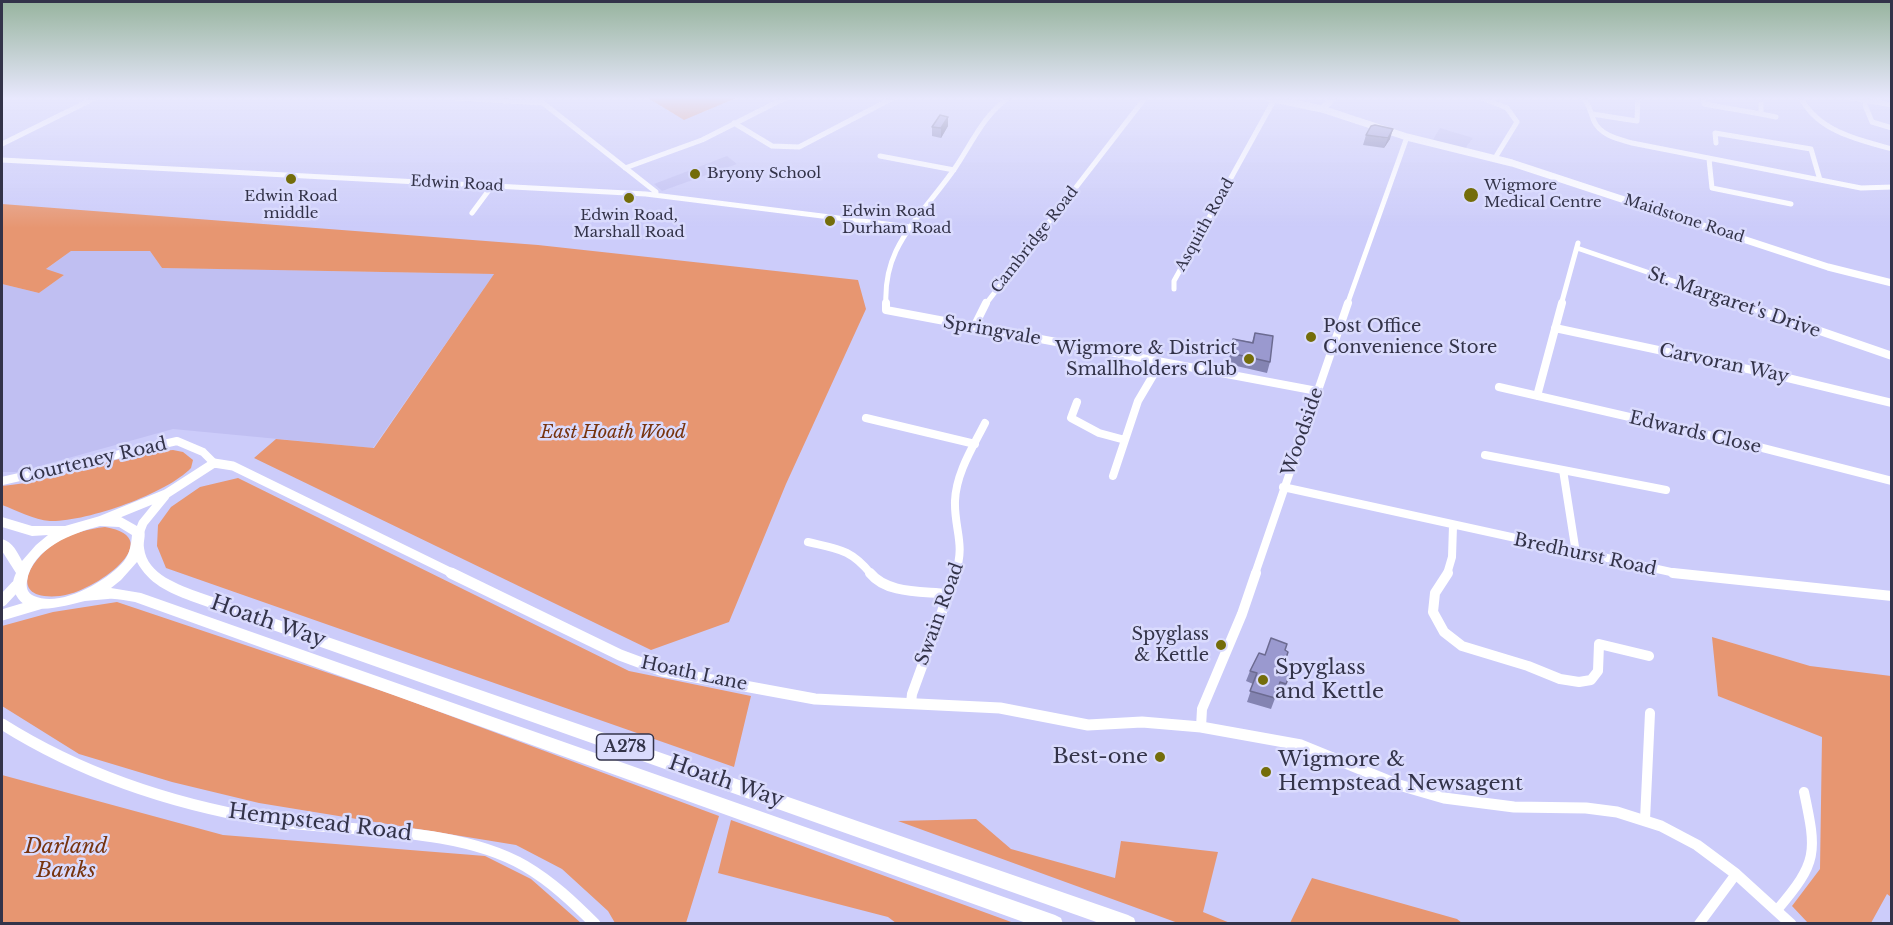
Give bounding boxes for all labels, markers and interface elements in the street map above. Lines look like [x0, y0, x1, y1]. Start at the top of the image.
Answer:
place label: Bryony School [707, 165, 821, 183]
marker: Bryony School [688, 167, 702, 181]
marker: Edwin Road middle [284, 172, 298, 186]
street label: Edwin Road [410, 173, 504, 195]
street label: Asquith Road [1172, 175, 1238, 275]
place label: Wigmore Medical Centre [1484, 177, 1602, 212]
street label: Cambridge Road [988, 183, 1082, 297]
marker: Wigmore Medical Centre [1462, 186, 1480, 204]
place label: Edwin Road middle [244, 188, 338, 223]
marker: Edwin Road, Marshall Road [622, 191, 636, 205]
street label: Maidstone Road [1622, 191, 1746, 247]
place label: Edwin Road Durham Road [842, 203, 951, 238]
place label: Edwin Road, Marshall Road [573, 207, 685, 242]
marker: Edwin Road Durham Road [823, 214, 837, 228]
street label: St. Margaret's Drive [1645, 263, 1823, 343]
street label: Springvale [942, 312, 1042, 350]
place label: Post Office Convenience Store [1323, 316, 1497, 358]
marker: Post Office Convenience Store [1304, 330, 1318, 344]
place label: Wigmore & District Smallholders Club [1055, 338, 1237, 380]
street label: Carvoran Way [1657, 340, 1791, 388]
marker: Wigmore & District Smallholders Club [1242, 352, 1256, 366]
street label: Woodside [1278, 385, 1328, 479]
street label: Edwards Close [1627, 407, 1763, 459]
park label: East Hoath Wood [540, 422, 686, 444]
street label: Courteney Road [17, 433, 169, 489]
street label: Bredhurst Road [1511, 529, 1659, 581]
street label: Swain Road [911, 560, 969, 668]
street label: Hoath Way [207, 591, 329, 653]
place label: Spyglass & Kettle [1131, 624, 1209, 666]
marker: Spyglass & Kettle [1214, 638, 1228, 652]
street label: Hoath Lane [639, 652, 749, 696]
place label: Spyglass and Kettle [1275, 655, 1384, 705]
marker: Spyglass and Kettle [1256, 673, 1270, 687]
road number: A278 [596, 734, 654, 760]
place label: Best-one [1052, 744, 1148, 770]
place label: Wigmore & Hempstead Newsagent [1278, 747, 1523, 797]
marker: Best-one [1153, 750, 1167, 764]
street label: Hoath Way [665, 751, 787, 813]
marker: Wigmore & Hempstead Newsagent [1259, 765, 1273, 779]
street label: Hempstead Road [227, 799, 413, 847]
park label: Darland Banks [24, 834, 108, 884]

